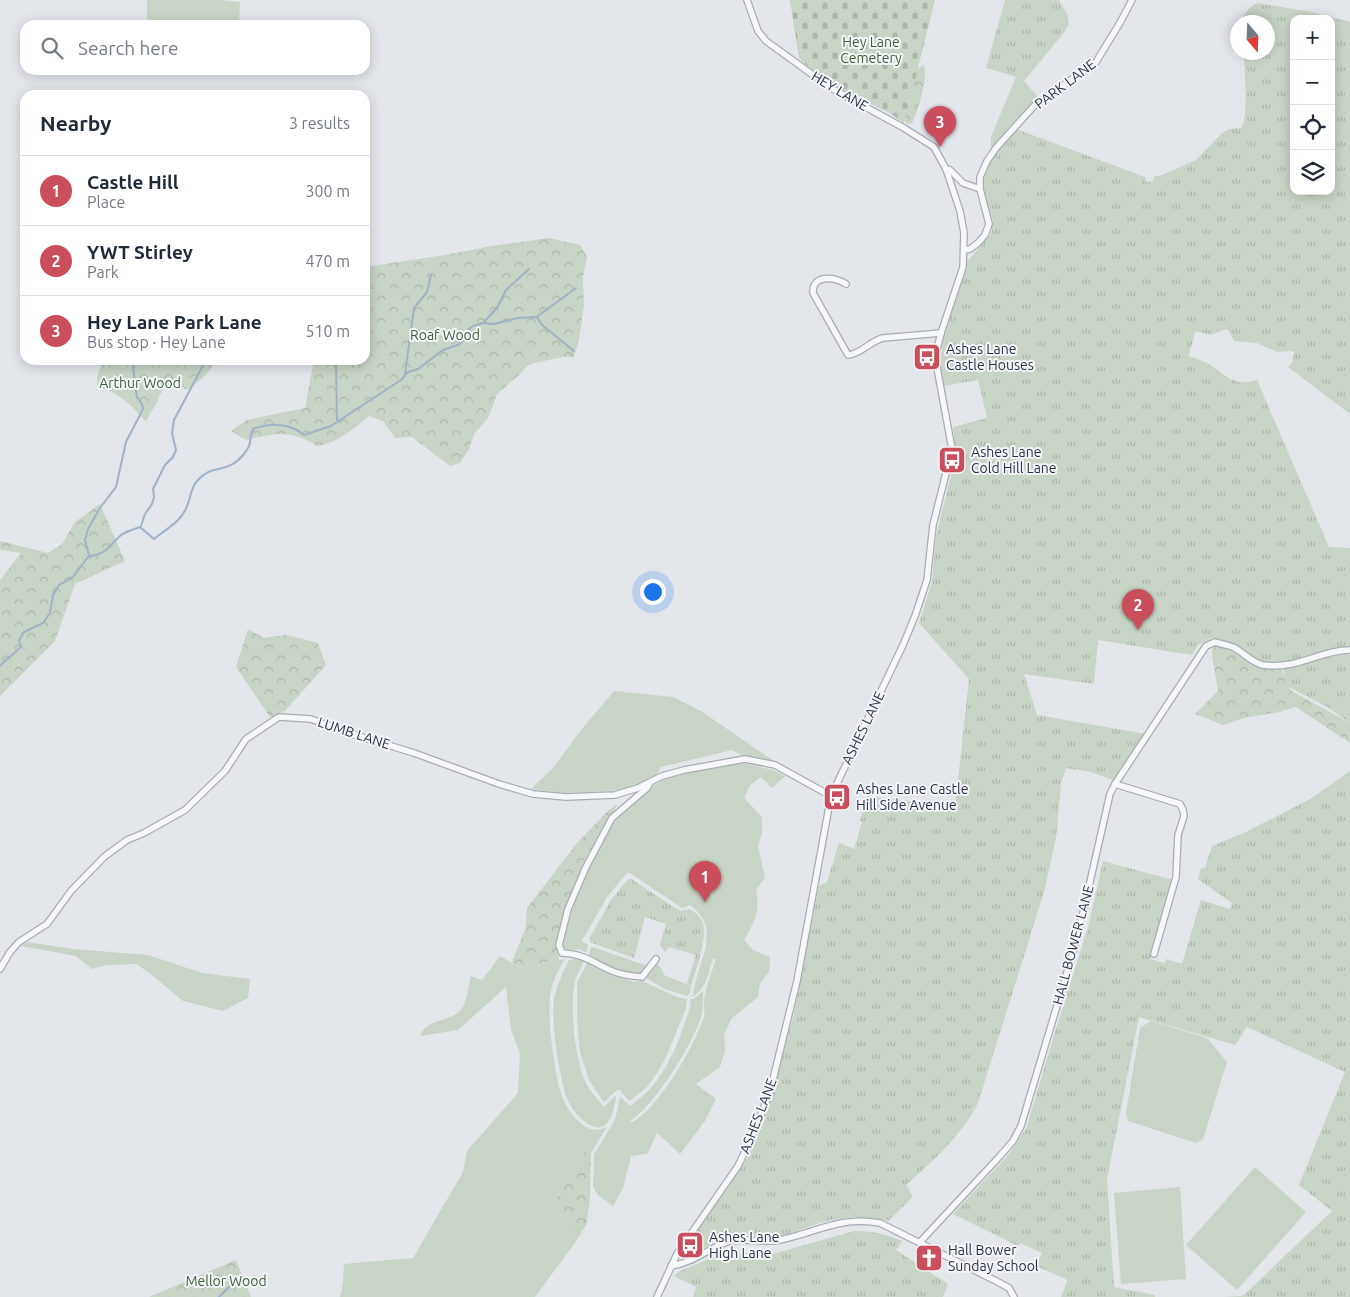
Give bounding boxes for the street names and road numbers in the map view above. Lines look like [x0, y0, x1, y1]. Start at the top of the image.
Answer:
street label: PARK LANE [1032, 56, 1099, 112]
street label: HEY LANE [809, 68, 871, 114]
street label: ASHES LANE [838, 689, 888, 767]
street label: LUMB LANE [316, 714, 392, 752]
street label: HALL BOWER LANE [1049, 883, 1097, 1007]
street label: ASHES LANE [736, 1076, 780, 1156]

